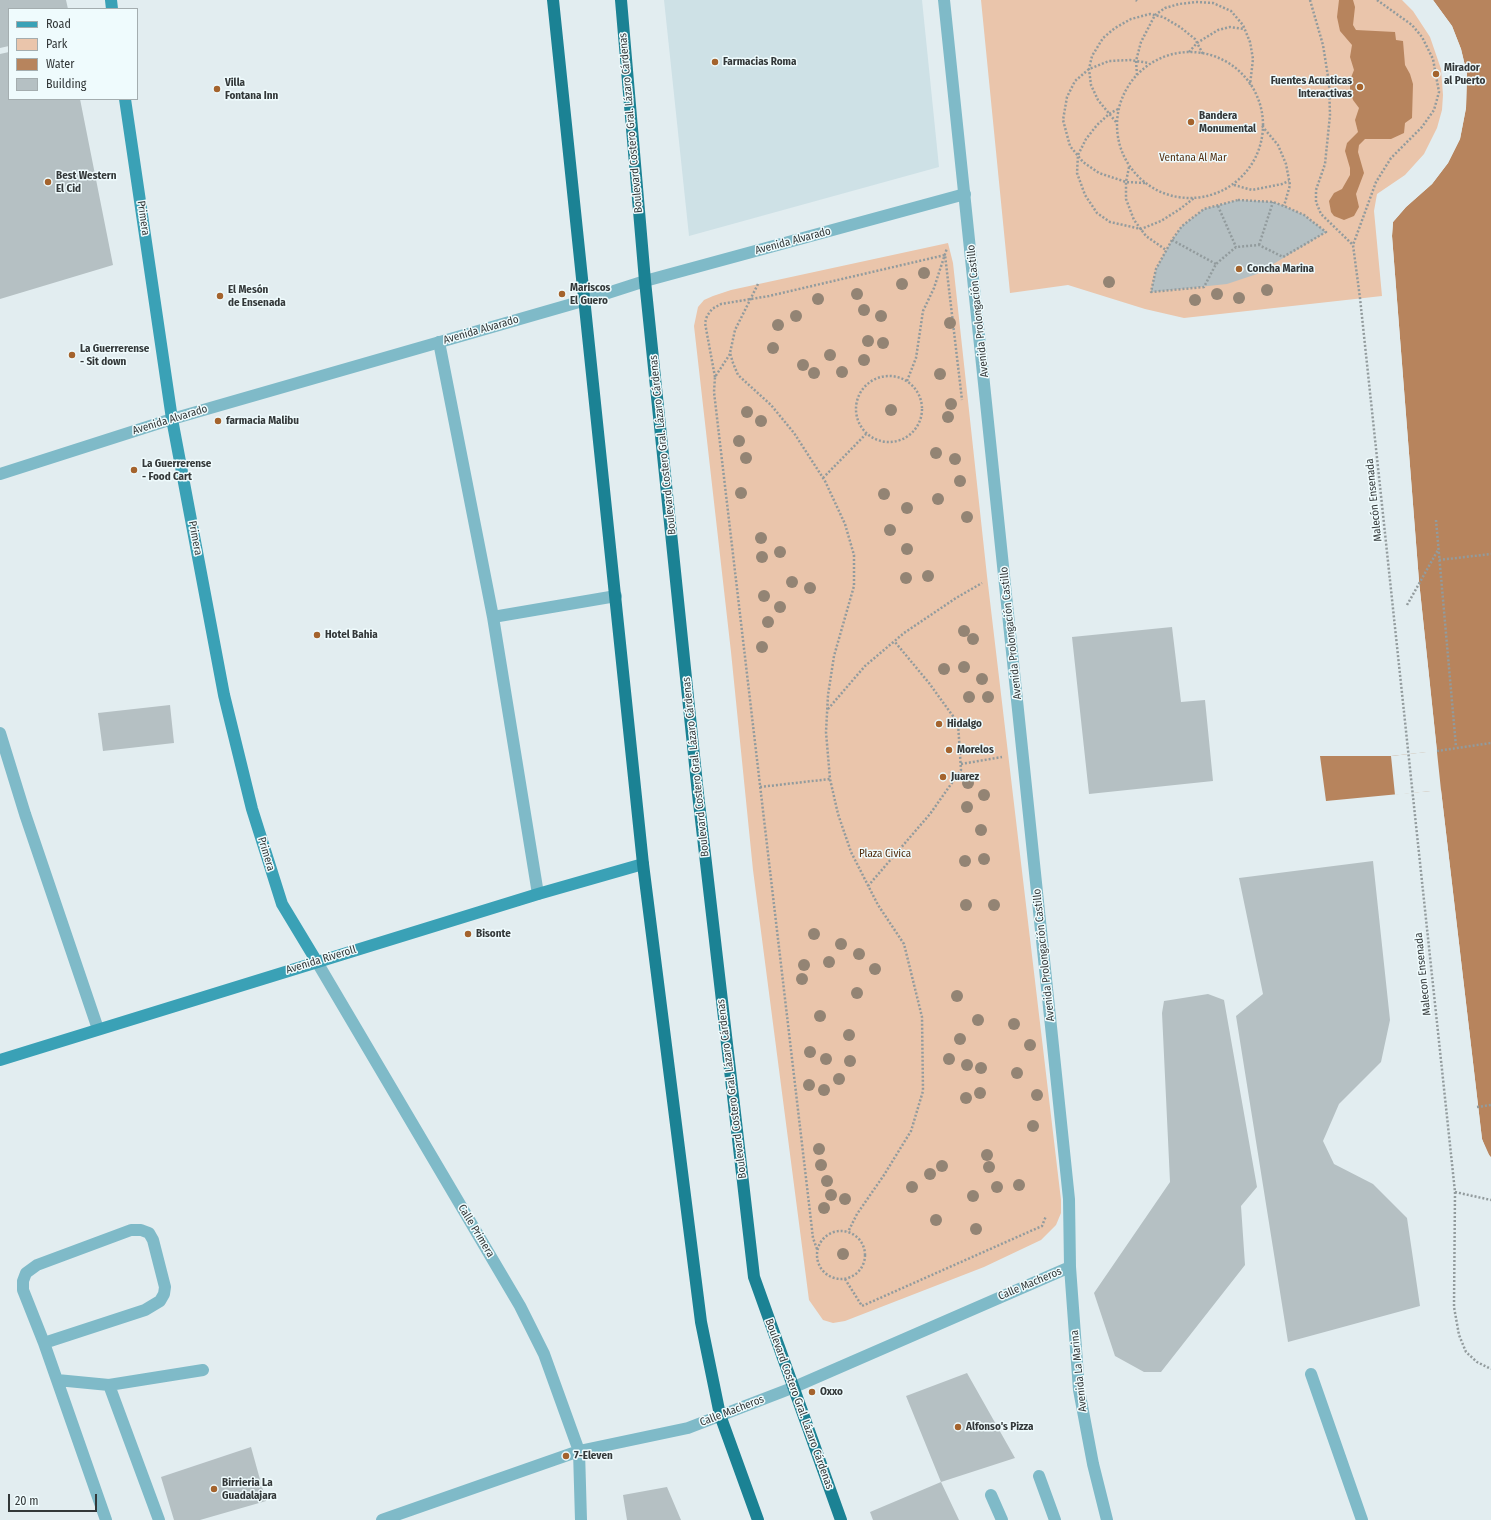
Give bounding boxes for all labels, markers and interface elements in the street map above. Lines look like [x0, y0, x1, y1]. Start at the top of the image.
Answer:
legend [8, 8, 138, 100]
text: Road [46, 17, 71, 31]
street label: Boulevard Costero Gral. Lázaro Cárdenas [617, 32, 645, 214]
text: Park [46, 37, 67, 51]
place label: Farmacias Roma [723, 55, 796, 69]
text: Water [46, 57, 74, 71]
marker: Farmacias Roma [710, 57, 720, 67]
place label: Mirador al Puerto [1444, 61, 1485, 87]
marker: Mirador al Puerto [1431, 69, 1441, 79]
place label: Fuentes Acuaticas Interactivas [1271, 74, 1352, 100]
place label: Villa Fontana Inn [225, 76, 278, 102]
text: Building [46, 77, 86, 91]
marker: Fuentes Acuaticas Interactivas [1355, 82, 1365, 92]
marker: Villa Fontana Inn [212, 84, 222, 94]
place label: Bandera Monumental [1199, 109, 1256, 135]
marker: Bandera Monumental [1186, 117, 1196, 127]
park label: Ventana Al Mar [1159, 151, 1227, 165]
place label: Best Western El Cid [56, 169, 117, 195]
marker: Best Western El Cid [43, 177, 53, 187]
street label: Primera [134, 200, 152, 236]
street label: Avenida Alvarado [754, 225, 832, 257]
street label: Avenida Prolongación Castillo [964, 244, 992, 378]
place label: Concha Marina [1247, 262, 1314, 276]
marker: Concha Marina [1234, 264, 1244, 274]
place label: Mariscos El Guero [570, 281, 610, 307]
place label: El Mesón de Ensenada [228, 283, 286, 309]
marker: Mariscos El Guero [557, 289, 567, 299]
marker: El Mesón de Ensenada [215, 291, 225, 301]
street label: Avenida Alvarado [442, 313, 520, 347]
place label: La Guerrerense - Sit down [80, 342, 149, 368]
marker: La Guerrerense - Sit down [67, 350, 77, 360]
street label: Boulevard Costero Gral. Lázaro Cárdenas [647, 354, 679, 536]
street label: Avenida Alvarado [131, 402, 209, 438]
place label: farmacia Malibu [226, 414, 299, 428]
marker: farmacia Malibu [213, 416, 223, 426]
place label: La Guerrerense - Food Cart [142, 457, 211, 483]
street label: Malecón Ensenada [1363, 458, 1385, 542]
marker: La Guerrerense - Food Cart [129, 465, 139, 475]
street label: Primera [185, 520, 205, 556]
street label: Avenida Prolongación Castillo [997, 566, 1025, 700]
place label: Hotel Bahia [325, 628, 378, 642]
marker: Hotel Bahia [312, 630, 322, 640]
street label: Boulevard Costero Gral. Lázaro Cárdenas [680, 676, 712, 858]
place label: Hidalgo [947, 717, 982, 731]
marker: Hidalgo [934, 719, 944, 729]
place label: Morelos [957, 743, 994, 757]
marker: Morelos [944, 745, 954, 755]
place label: Juarez [951, 770, 979, 784]
marker: Juarez [938, 772, 948, 782]
street label: Primera [255, 835, 277, 873]
park label: Plaza Civica [859, 847, 911, 861]
street label: Avenida Prolongación Castillo [1030, 888, 1058, 1022]
place label: Bisonte [476, 927, 511, 941]
marker: Bisonte [463, 929, 473, 939]
street label: Malecon Ensenada [1412, 932, 1434, 1016]
street label: Avenida Riveroll [284, 943, 358, 977]
street label: Boulevard Costero Gral. Lázaro Cárdenas [714, 999, 750, 1179]
street label: Calle Primera [455, 1202, 497, 1260]
street label: Calle Macheros [996, 1265, 1064, 1303]
street label: Boulevard Costero Gral. Lázaro Cárdenas [762, 1317, 836, 1491]
street label: Avenida La Marina [1068, 1329, 1090, 1413]
place label: Oxxo [820, 1385, 843, 1399]
marker: Oxxo [807, 1387, 817, 1397]
street label: Calle Macheros [698, 1393, 766, 1429]
place label: Alfonso's Pizza [966, 1420, 1034, 1434]
marker: Alfonso's Pizza [953, 1422, 963, 1432]
place label: 7-Eleven [574, 1449, 613, 1463]
marker: 7-Eleven [561, 1451, 571, 1461]
place label: Birrieria La Guadalajara [222, 1476, 277, 1502]
marker: Birrieria La Guadalajara [209, 1484, 219, 1494]
scale bar [10, 1486, 99, 1512]
text: 20 m [15, 1494, 39, 1508]

